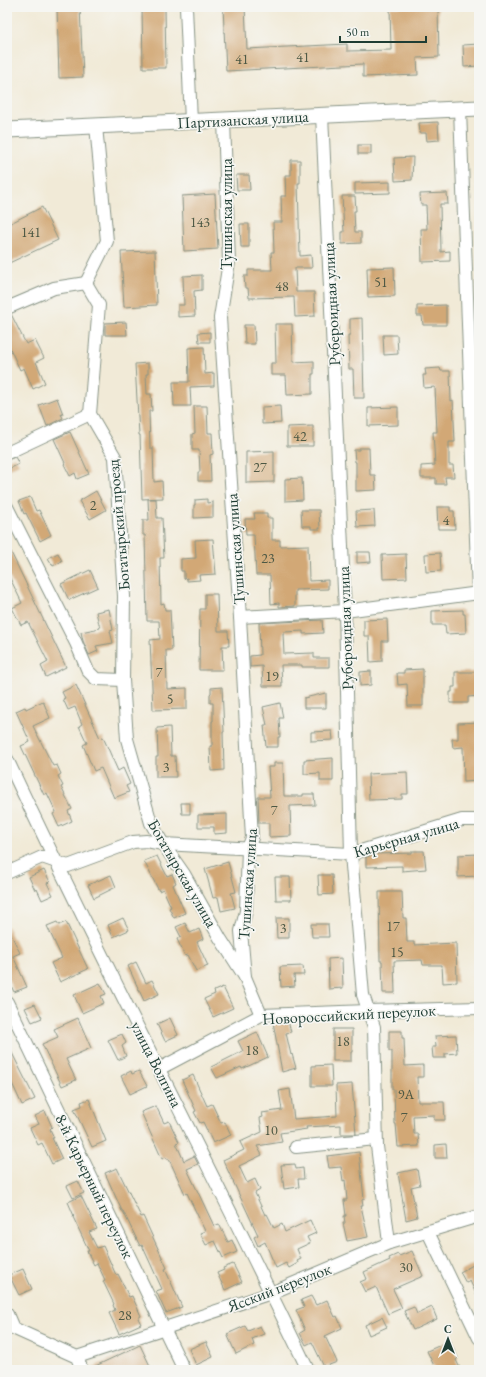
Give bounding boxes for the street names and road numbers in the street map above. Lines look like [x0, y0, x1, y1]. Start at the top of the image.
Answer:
street label: Партизанская улица [177, 106, 310, 133]
street label: Тушинская улица [216, 158, 237, 270]
street label: Рубероидная улица [318, 241, 345, 366]
street label: Богатырский проезд [102, 458, 135, 591]
street label: Тушинская улица [221, 492, 250, 605]
street label: Рубероидная улица [333, 565, 358, 690]
street label: Карьерная улица [351, 812, 462, 863]
street label: Богатырская улица [143, 815, 222, 932]
street label: Тушинская улица [233, 827, 262, 941]
street label: Новороссийский переулок [262, 999, 437, 1030]
street label: улица Волгина [126, 1018, 188, 1111]
street label: 8-й Карьерный переулок [50, 1110, 139, 1262]
street label: Ясский переулок [223, 1258, 334, 1317]

